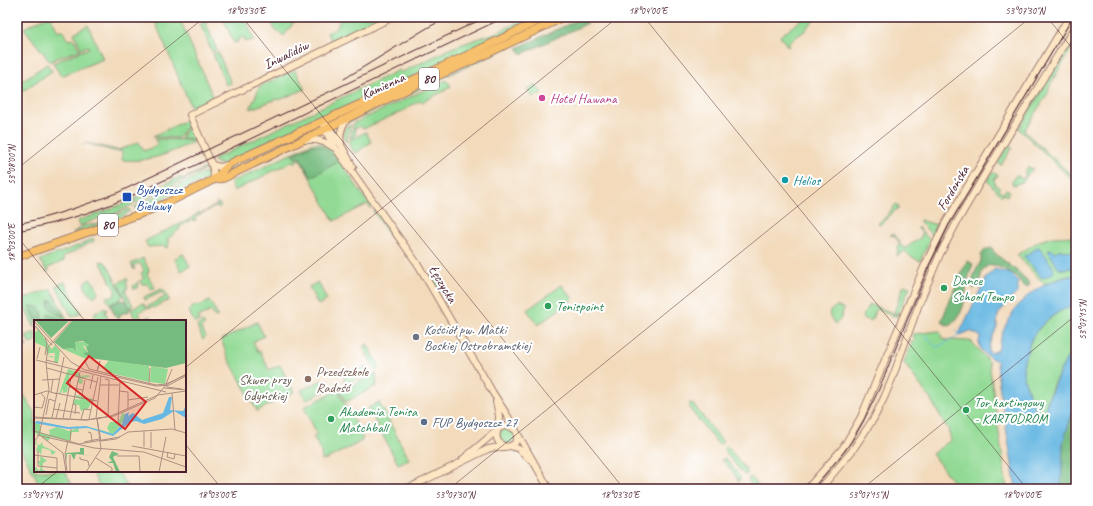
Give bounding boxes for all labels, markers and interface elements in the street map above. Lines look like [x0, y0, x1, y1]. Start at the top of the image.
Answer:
text: 18°03'30"E [227, 4, 267, 17]
text: 18°04'00"E [629, 4, 669, 17]
text: 53°07'30"N [1005, 4, 1047, 17]
street label: Inwalidów [261, 36, 313, 73]
street label: Kamienna [358, 68, 408, 103]
road number: 80 [419, 68, 439, 90]
place label: Hotel Hawana [550, 90, 618, 107]
marker: Hotel Hawana [537, 93, 547, 103]
text: 53°08'00"N [5, 143, 18, 185]
street label: Fordońska [933, 162, 973, 213]
place label: Helios [793, 172, 821, 189]
marker: Helios [780, 175, 790, 185]
place label: Bydgoszcz Bielawy [136, 181, 184, 214]
marker: Bydgoszcz Bielawy [121, 191, 133, 203]
road number: 80 [98, 214, 118, 236]
text: 18°03'00"E [5, 222, 18, 262]
street label: Łęczycka [425, 262, 461, 307]
place label: Dance School Tempo [952, 272, 1015, 305]
marker: Dance School Tempo [939, 283, 949, 293]
place label: Tenispoint [556, 298, 605, 315]
text: 53°07'15"N [1076, 298, 1089, 340]
marker: Tenispoint [543, 301, 553, 311]
inset map [34, 320, 186, 472]
place label: Kościół pw. Matki Boskiej Ostrobramskiej [424, 321, 533, 354]
marker: Kościół pw. Matki Boskiej Ostrobramskiej [411, 332, 421, 342]
place label: Przedszkole Radość [316, 363, 370, 396]
park label: Skwer przy Gdyńskiej [239, 371, 292, 404]
marker: Przedszkole Radość [303, 374, 313, 384]
place label: Tor kartingowy - KARTODROM [974, 394, 1049, 427]
place label: Akademia Tenisa Matchball [339, 403, 418, 436]
marker: Tor kartingowy - KARTODROM [961, 405, 971, 415]
marker: Akademia Tenisa Matchball [326, 414, 336, 424]
place label: FUP Bydgoszcz 27 [432, 414, 518, 431]
marker: FUP Bydgoszcz 27 [419, 417, 429, 427]
text: 53°07'45"N [22, 488, 64, 501]
text: 18°03'00"E [198, 488, 238, 501]
text: 53°07'30"N [435, 488, 477, 501]
text: 18°03'30"E [601, 488, 641, 501]
text: 53°07'15"N [848, 488, 890, 501]
text: 18°04'00"E [1003, 488, 1043, 501]

